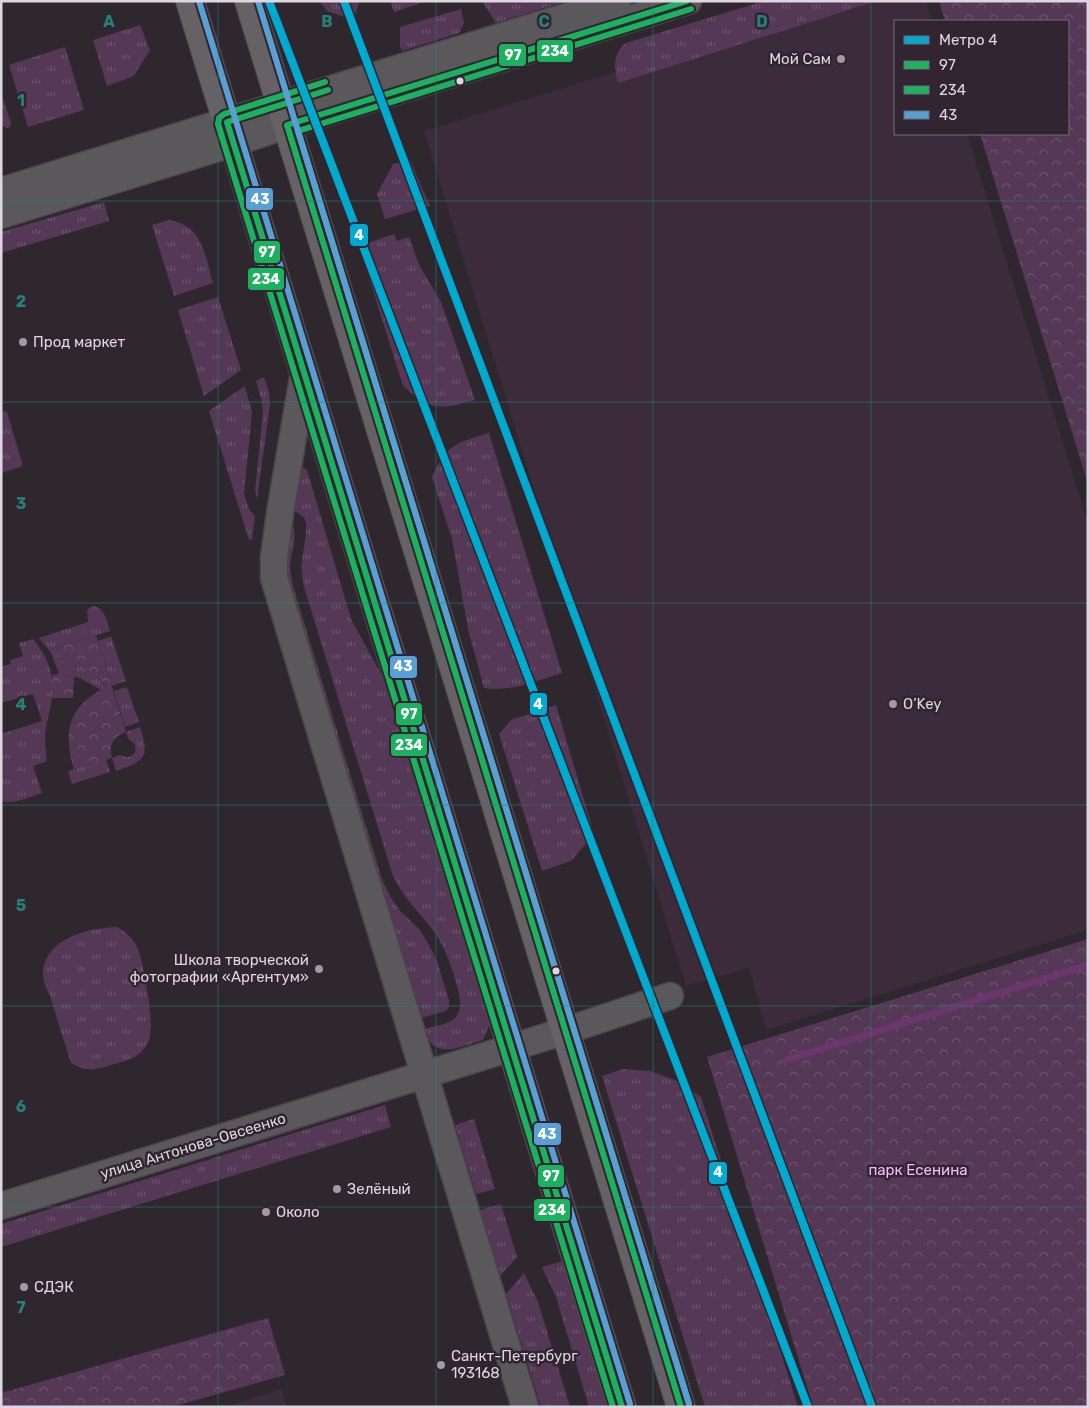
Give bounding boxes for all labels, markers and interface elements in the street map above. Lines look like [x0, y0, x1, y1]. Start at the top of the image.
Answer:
text: A [103, 12, 115, 31]
text: B [321, 12, 333, 31]
text: C [538, 12, 550, 31]
text: D [756, 12, 768, 31]
legend [894, 20, 1069, 135]
text: Метро 4 [939, 31, 998, 49]
line badge: 234 [536, 39, 574, 63]
line badge: 97 [498, 43, 527, 67]
text: 234 [541, 43, 569, 60]
text: 97 [505, 47, 522, 64]
place label: Мой Сам [769, 50, 831, 68]
marker: Мой Сам [835, 53, 847, 65]
text: 97 [939, 56, 956, 74]
unlabelled marker [455, 76, 465, 86]
text: 234 [939, 81, 966, 99]
text: 1 [17, 91, 25, 110]
text: 43 [939, 106, 957, 124]
line badge: 43 [245, 187, 274, 211]
text: 43 [251, 191, 269, 208]
line badge: 4 [349, 223, 369, 247]
text: 4 [354, 227, 364, 244]
line badge: 97 [253, 240, 281, 264]
text: 97 [259, 244, 276, 261]
line badge: 234 [247, 267, 285, 291]
text: 234 [252, 271, 280, 288]
text: 2 [16, 292, 26, 311]
place label: Прод маркет [33, 333, 125, 351]
marker: Прод маркет [17, 336, 29, 348]
text: 3 [16, 494, 26, 513]
line badge: 43 [389, 655, 418, 679]
text: 43 [394, 658, 412, 675]
line badge: 4 [529, 692, 548, 716]
text: 4 [16, 695, 27, 714]
place label: O’Key [903, 695, 942, 713]
text: 4 [533, 696, 543, 713]
marker: O’Key [887, 698, 899, 710]
line badge: 97 [395, 702, 423, 726]
text: 97 [401, 706, 418, 723]
line badge: 234 [390, 733, 428, 757]
text: 234 [395, 737, 423, 754]
text: 5 [16, 896, 26, 915]
place label: Школа творческой фотографии «Аргентум» [130, 951, 309, 986]
marker: Школа творческой фотографии «Аргентум» [313, 963, 325, 975]
unlabelled marker [551, 966, 561, 976]
text: 6 [16, 1097, 26, 1116]
street label: улица Антонова-Овсеенко [98, 1109, 288, 1183]
line badge: 43 [533, 1122, 562, 1146]
text: 43 [538, 1126, 556, 1143]
line badge: 4 [708, 1161, 728, 1185]
park label: парк Есенина [868, 1161, 968, 1179]
line badge: 97 [537, 1164, 565, 1188]
text: 4 [713, 1164, 723, 1181]
text: 97 [543, 1168, 560, 1185]
place label: Зелёный [347, 1180, 411, 1198]
marker: Зелёный [331, 1183, 343, 1195]
line badge: 234 [533, 1198, 571, 1222]
text: 234 [538, 1202, 566, 1219]
place label: Около [276, 1203, 320, 1221]
marker: Около [260, 1206, 272, 1218]
place label: СДЭК [34, 1278, 74, 1296]
marker: СДЭК [18, 1281, 30, 1293]
text: 7 [16, 1298, 26, 1317]
place label: Санкт-Петербург 193168 [451, 1347, 578, 1382]
marker: Санкт-Петербург 193168 [435, 1359, 447, 1371]

